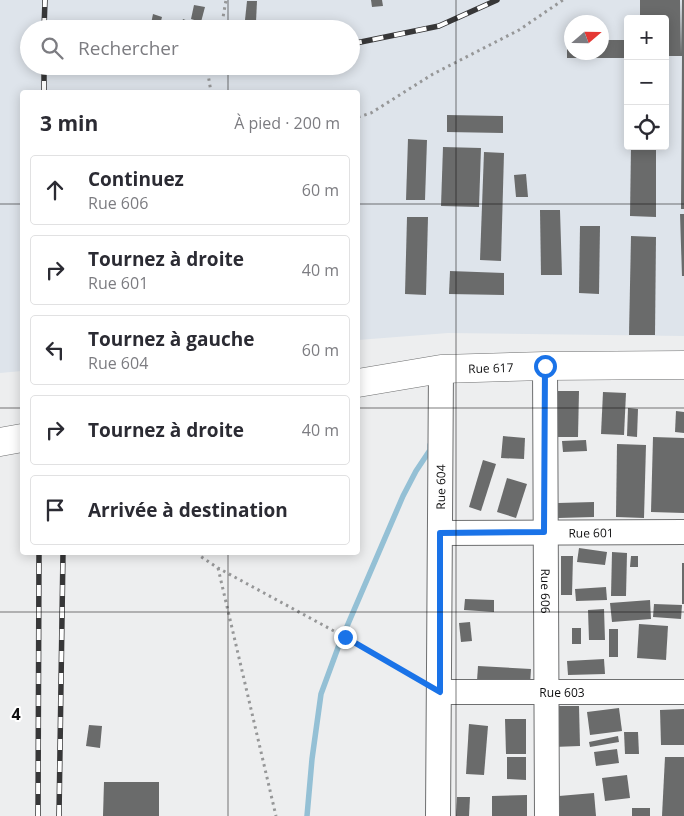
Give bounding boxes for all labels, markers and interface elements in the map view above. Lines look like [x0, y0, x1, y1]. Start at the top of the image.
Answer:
north arrow [564, 15, 609, 60]
map controls [624, 15, 669, 150]
button: + [624, 15, 669, 60]
search box [20, 20, 360, 75]
icon: search [38, 34, 66, 62]
text: Rechercher [78, 35, 179, 61]
button: − [624, 60, 669, 105]
button: locate [624, 105, 669, 150]
text: 3 min [40, 109, 98, 137]
text: À pied · 200 m [234, 112, 340, 134]
text: Continuez [88, 166, 184, 192]
icon: ahead [41, 176, 69, 204]
text: 60 m [302, 179, 339, 201]
text: Rue 606 [88, 192, 148, 214]
text: Tournez à droite [88, 246, 244, 272]
icon: right [41, 256, 69, 284]
text: 40 m [302, 259, 339, 281]
text: Rue 601 [88, 272, 148, 294]
text: Tournez à gauche [88, 326, 254, 352]
icon: left [41, 336, 69, 364]
text: 60 m [302, 339, 339, 361]
text: Rue 604 [88, 352, 148, 374]
route start [534, 355, 557, 378]
street label: Rue 617 [468, 358, 514, 377]
icon: right [41, 416, 69, 444]
text: Tournez à droite [88, 417, 244, 443]
text: 40 m [302, 419, 339, 441]
street label: Rue 604 [432, 464, 449, 510]
icon: arrive [41, 496, 69, 524]
text: Arrivée à destination [88, 497, 288, 523]
street label: Rue 601 [568, 524, 614, 541]
street label: Rue 606 [537, 568, 555, 614]
route end [334, 626, 357, 649]
street label: Rue 603 [539, 684, 585, 701]
text: 4 [11, 703, 21, 725]

